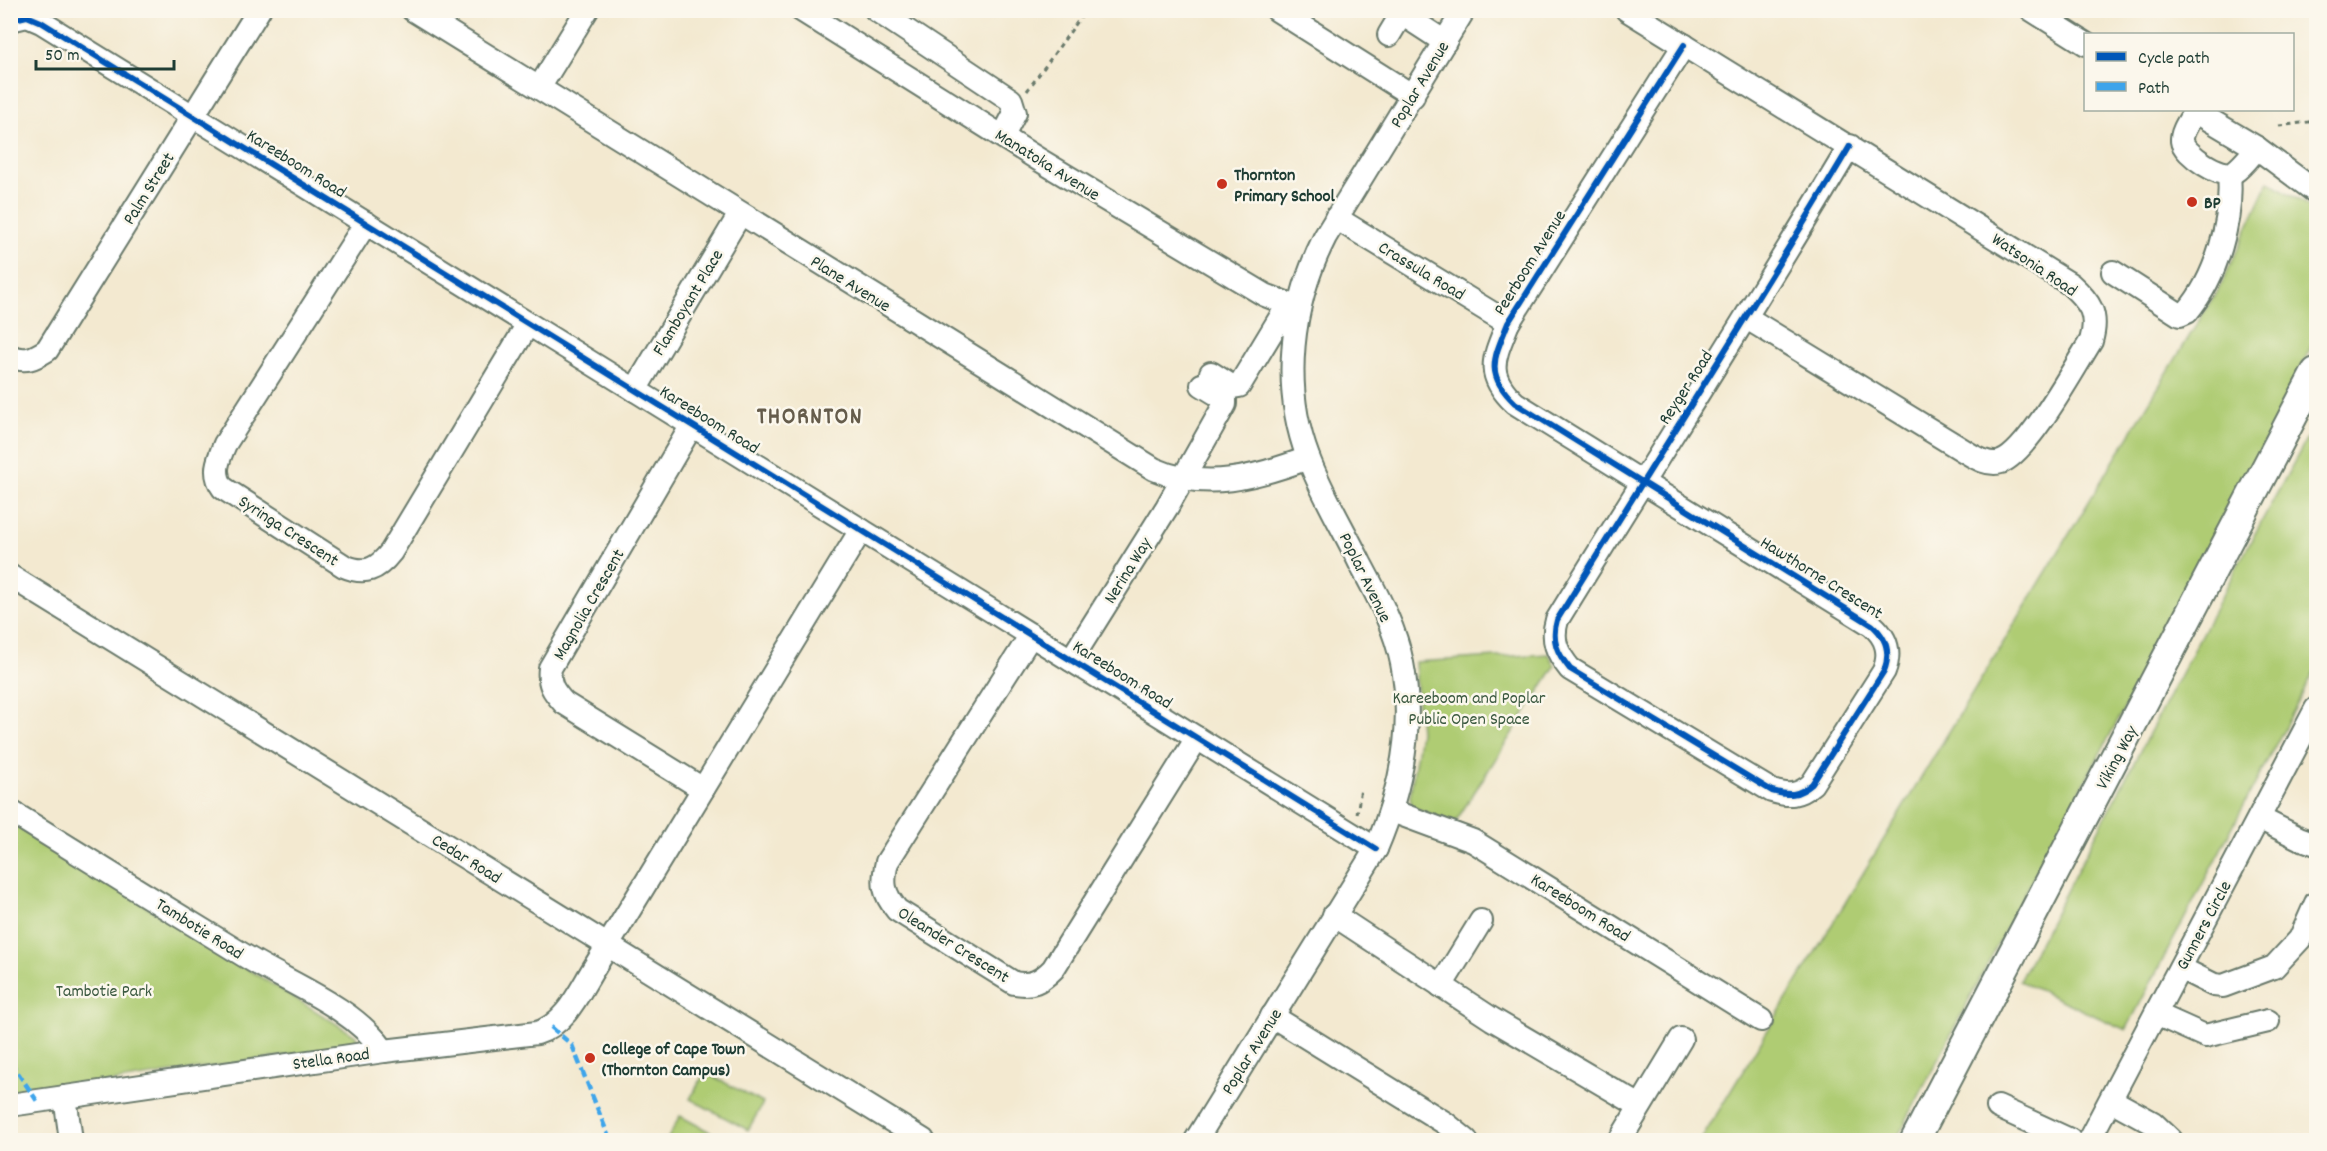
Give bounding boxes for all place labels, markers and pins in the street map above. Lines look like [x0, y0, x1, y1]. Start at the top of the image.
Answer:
place label: Thornton Primary School [1234, 164, 1335, 210]
marker: Thornton Primary School [1215, 177, 1229, 191]
place label: BP [2204, 192, 2221, 217]
marker: BP [2185, 195, 2199, 209]
place label: College of Cape Town (Thornton Campus) [602, 1038, 745, 1084]
marker: College of Cape Town (Thornton Campus) [583, 1051, 597, 1065]

